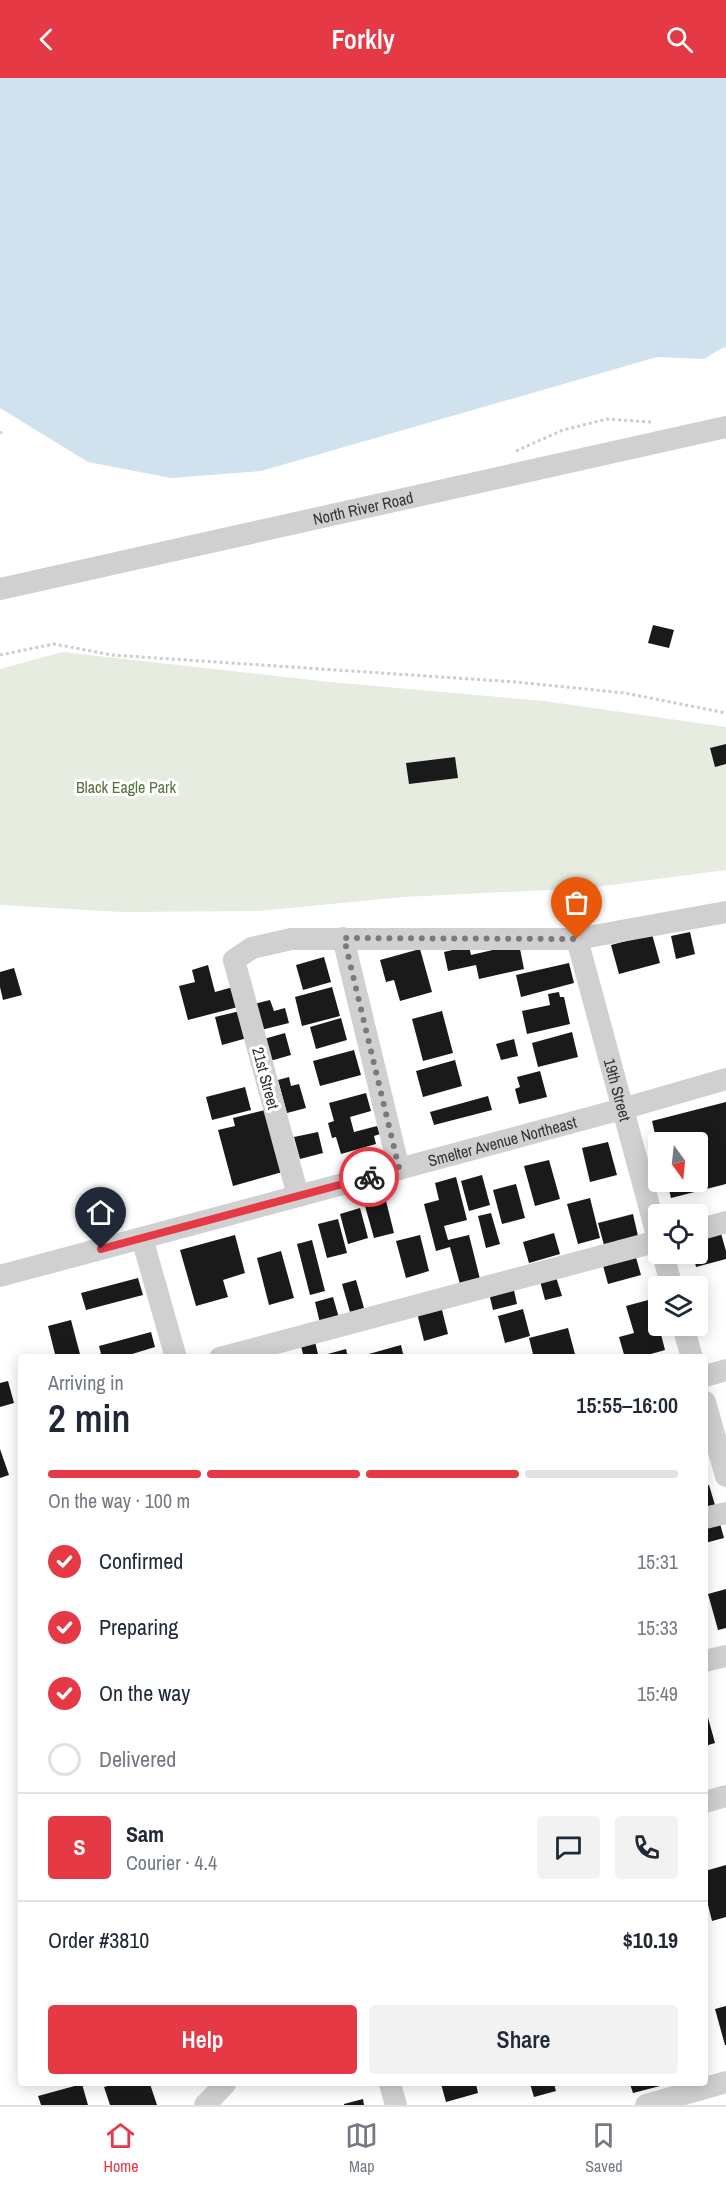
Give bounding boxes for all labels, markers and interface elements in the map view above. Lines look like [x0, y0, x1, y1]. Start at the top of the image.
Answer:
text: Forkly [331, 21, 395, 57]
icon: back [30, 23, 63, 56]
icon: search [663, 23, 696, 56]
street label: North River Road [311, 486, 415, 530]
park label: Black Eagle Park [76, 776, 176, 798]
pin [551, 877, 602, 939]
icon: bag [560, 886, 593, 919]
street label: 21st Street [247, 1044, 285, 1112]
street label: 19th Street [599, 1056, 637, 1124]
street label: Smelter Avenue Northeast [425, 1111, 579, 1172]
north arrow [648, 1132, 708, 1192]
map controls [648, 1132, 708, 1336]
courier [339, 1147, 399, 1207]
icon: bike [353, 1161, 386, 1194]
pin [75, 1187, 126, 1249]
icon: home [84, 1196, 117, 1229]
button: locate [648, 1204, 708, 1264]
button: layers [648, 1276, 708, 1336]
text: Arriving in [48, 1369, 124, 1396]
text: 15:55–16:00 [576, 1390, 678, 1420]
text: 2 min [48, 1392, 130, 1444]
text: On the way · 100 m [48, 1487, 190, 1514]
icon: check [48, 1545, 81, 1578]
text: Confirmed [99, 1546, 183, 1576]
text: 15:31 [637, 1548, 678, 1575]
icon: check [48, 1611, 81, 1644]
text: Preparing [99, 1612, 178, 1642]
text: 15:33 [637, 1614, 678, 1641]
icon: check [48, 1677, 81, 1710]
text: On the way [99, 1678, 190, 1708]
text: 15:49 [637, 1680, 678, 1707]
text: Delivered [99, 1744, 176, 1774]
button: chat [537, 1816, 600, 1879]
button: phone [615, 1816, 678, 1879]
text: Sam [126, 1819, 164, 1849]
text: S [73, 1832, 86, 1862]
text: Courier · 4.4 [126, 1849, 217, 1876]
text: Order #3810 [48, 1925, 149, 1955]
text: $10.19 [623, 1925, 678, 1955]
button: Help [48, 2005, 357, 2074]
button: Share [369, 2005, 678, 2074]
tab: Home [103, 2119, 138, 2177]
tab: Map [345, 2119, 378, 2177]
tab: Saved [585, 2119, 623, 2177]

